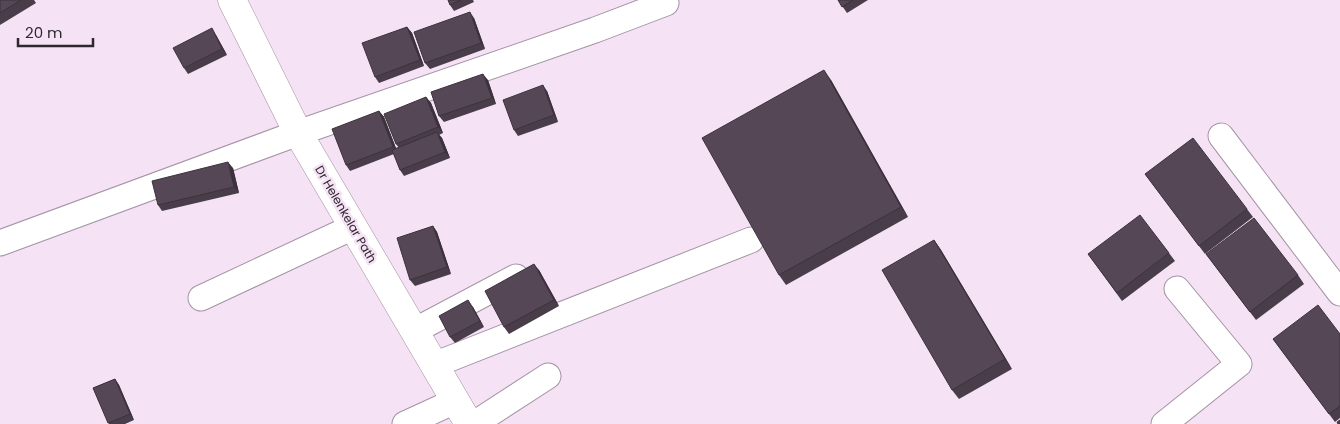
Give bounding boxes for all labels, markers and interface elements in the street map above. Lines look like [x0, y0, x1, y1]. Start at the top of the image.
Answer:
scale bar [18, 15, 92, 47]
text: 20 m [25, 22, 63, 43]
street label: Dr Helenkelar Path [311, 162, 381, 266]

